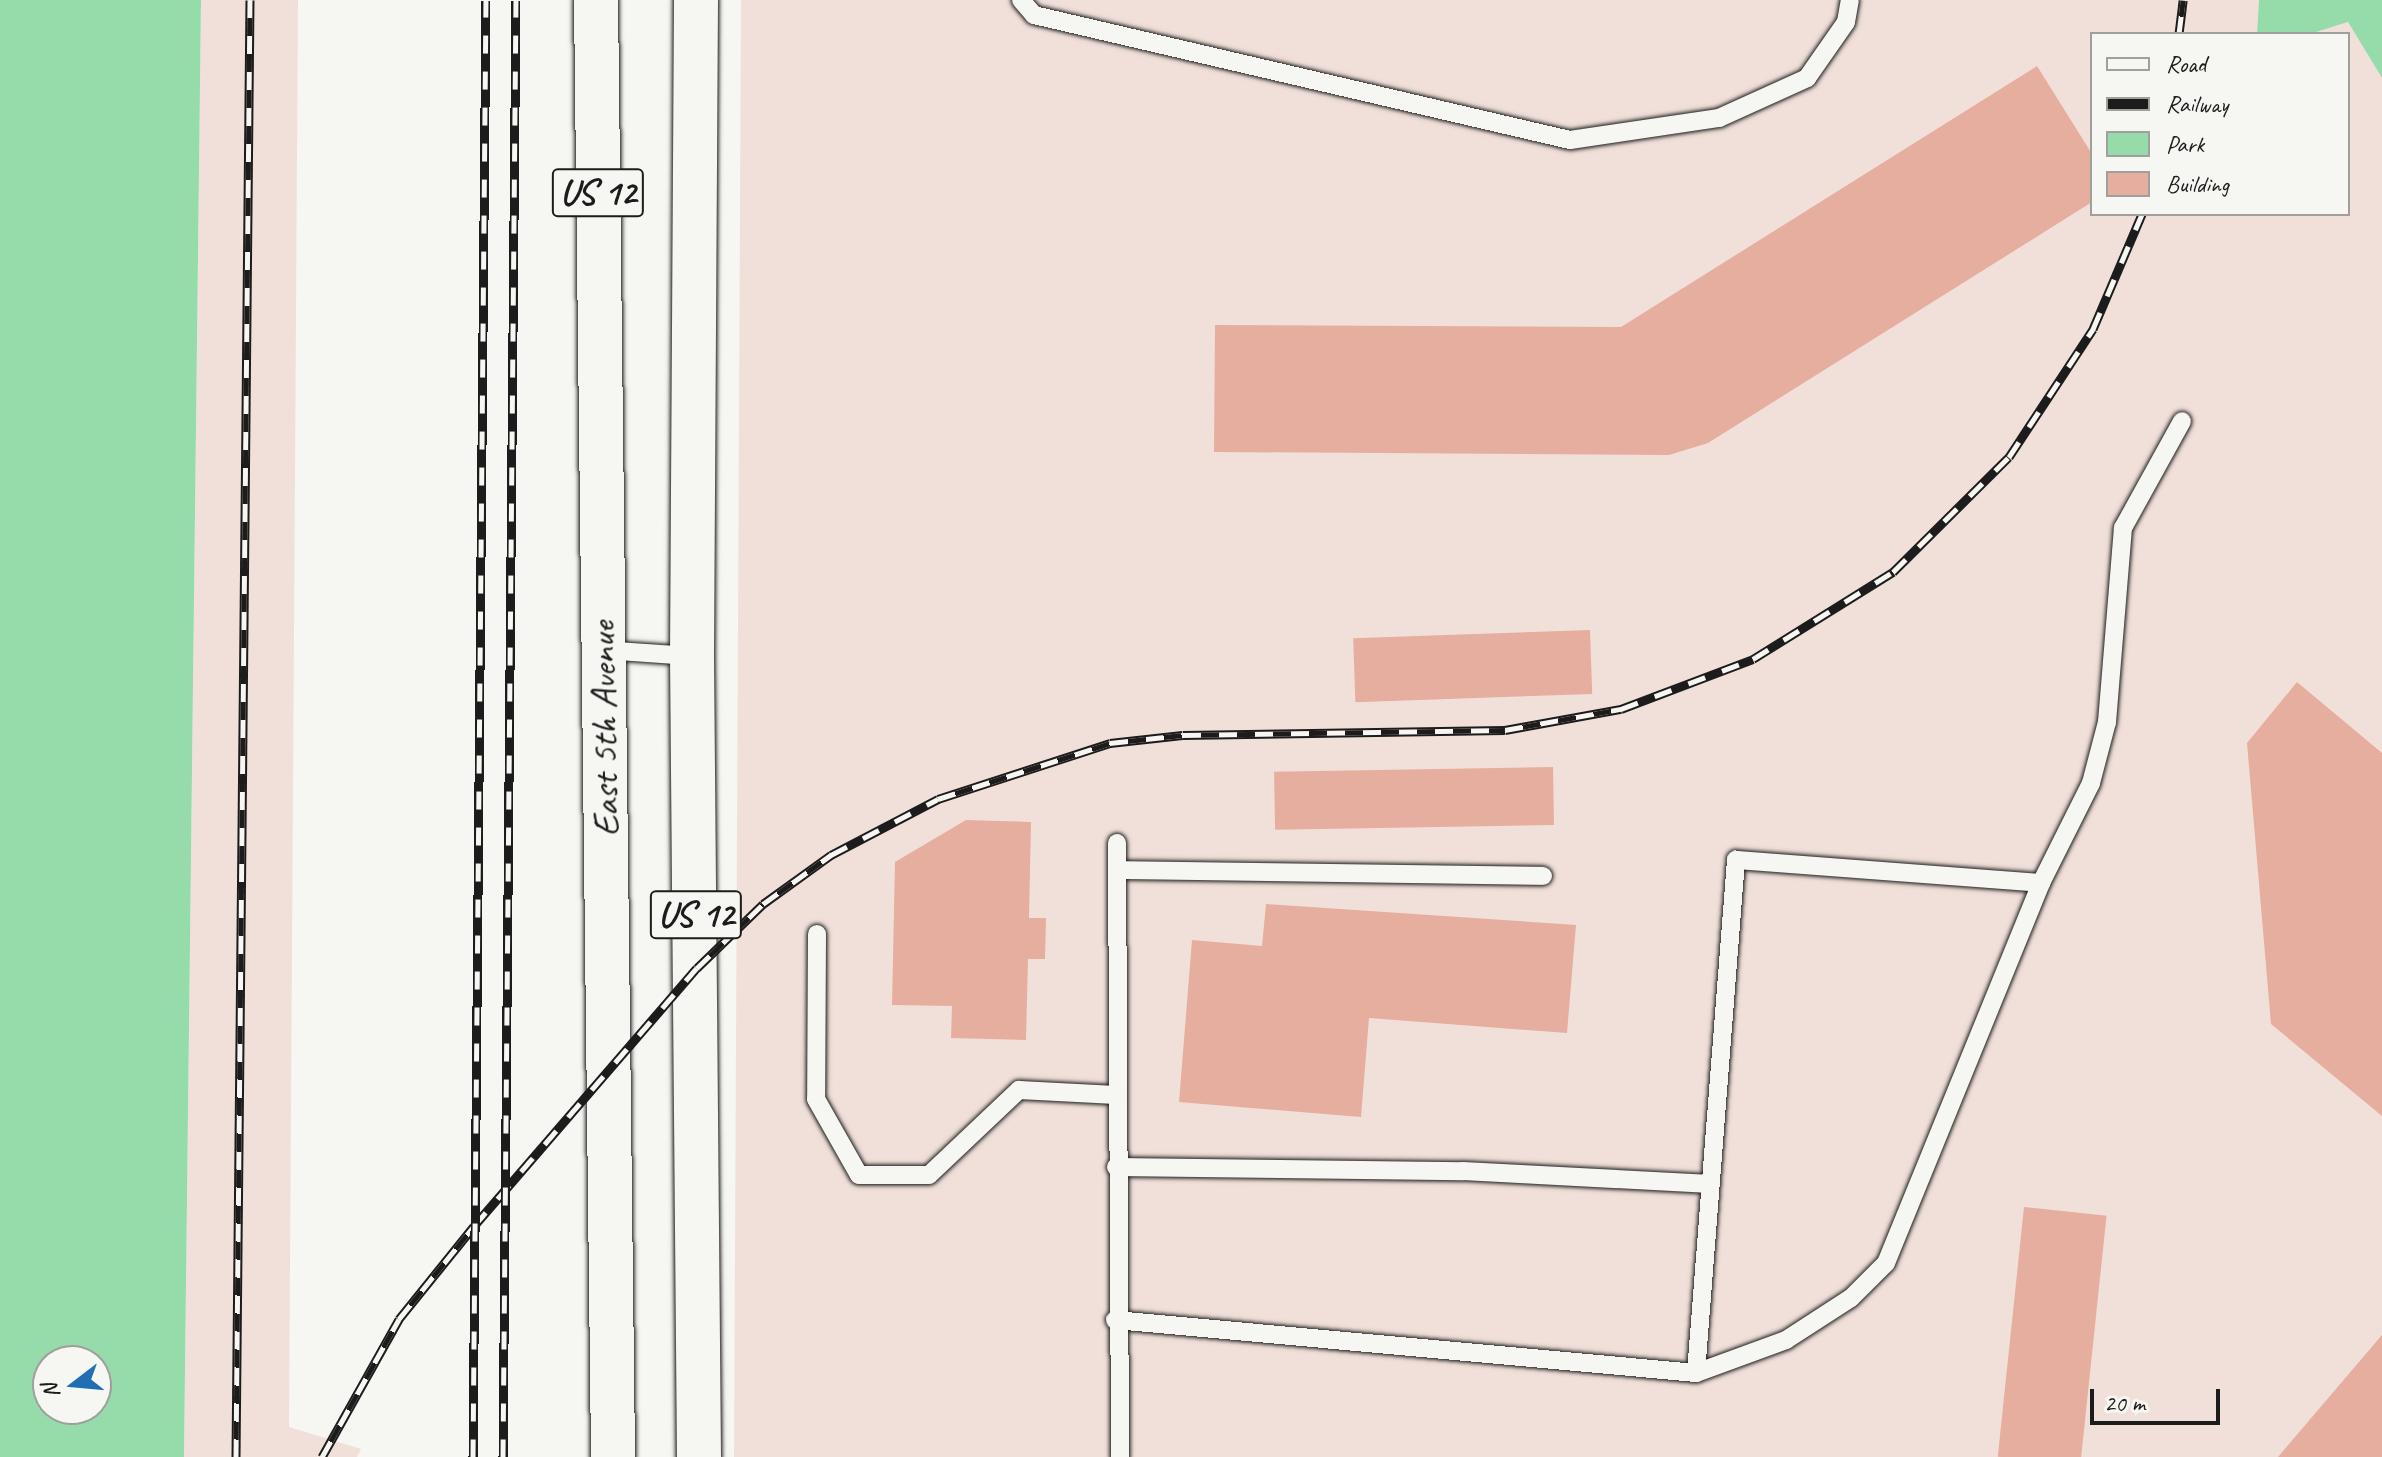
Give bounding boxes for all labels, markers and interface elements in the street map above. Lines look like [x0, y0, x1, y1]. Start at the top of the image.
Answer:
legend [2090, 32, 2350, 216]
text: Road [2166, 49, 2206, 79]
text: Railway [2166, 89, 2228, 119]
text: Park [2166, 129, 2204, 159]
road number: US 12 [550, 161, 646, 225]
text: Building [2166, 169, 2229, 199]
street label: East 5th Avenue [579, 621, 629, 837]
road number: US 12 [648, 883, 744, 947]
north arrow [32, 1345, 112, 1425]
scale bar [2094, 1373, 2224, 1423]
text: N [36, 1381, 66, 1401]
text: 20 m [2104, 1388, 2145, 1418]

